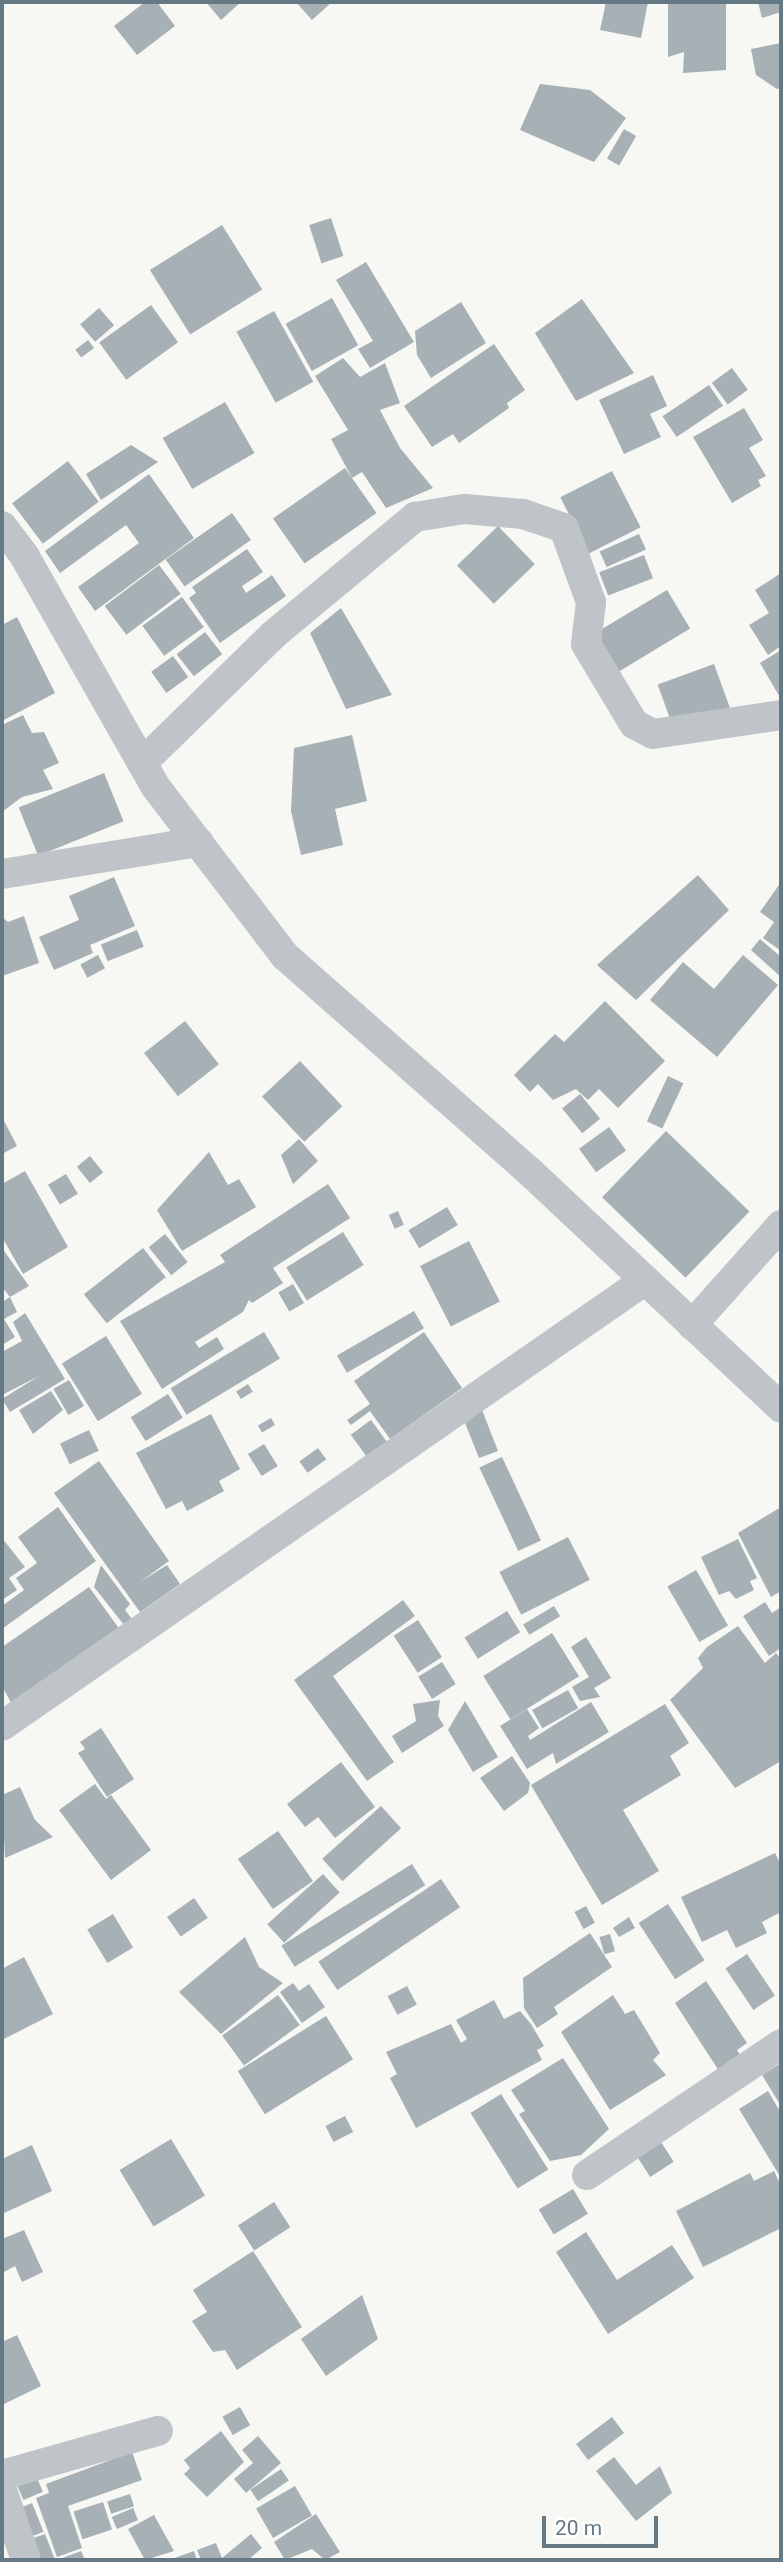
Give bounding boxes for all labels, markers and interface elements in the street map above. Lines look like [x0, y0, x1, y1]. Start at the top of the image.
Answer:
scale bar [545, 2502, 660, 2546]
text: 20 m [555, 2516, 602, 2540]

